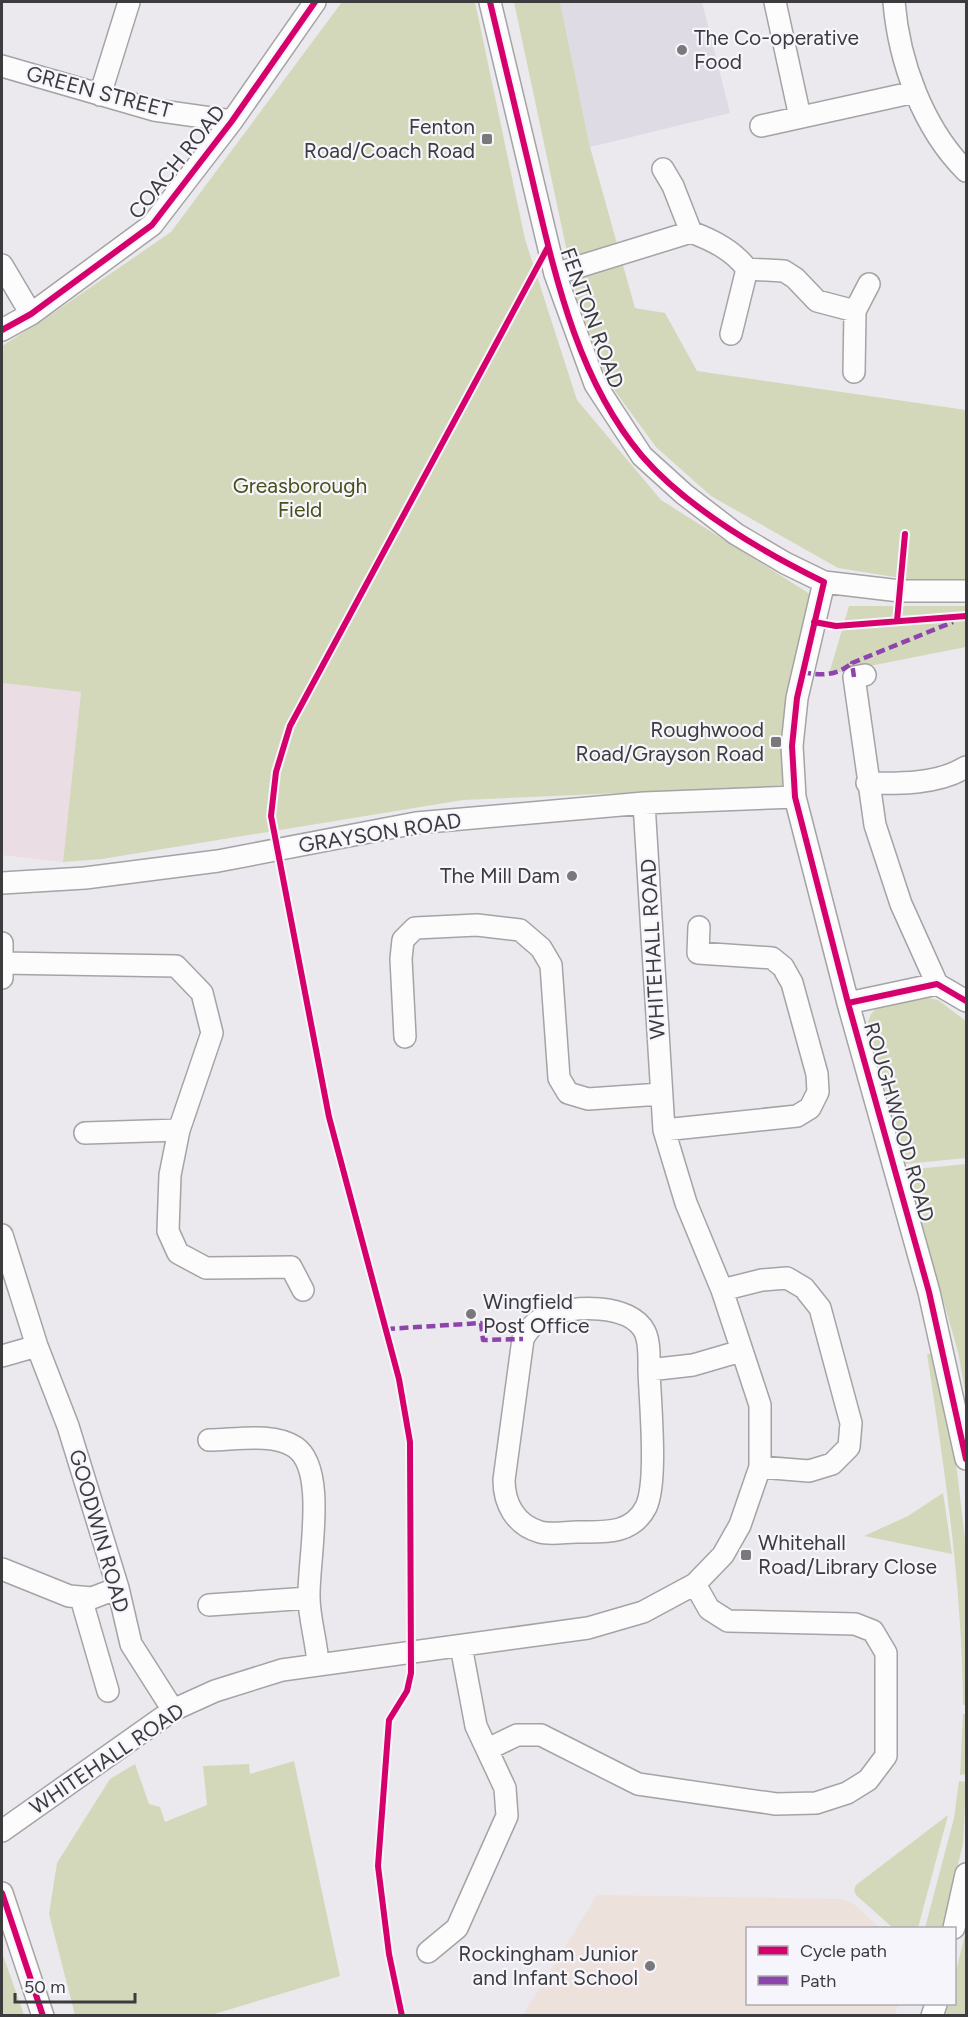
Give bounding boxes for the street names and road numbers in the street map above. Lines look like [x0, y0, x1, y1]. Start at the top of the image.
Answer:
street label: GREEN STREET [24, 60, 175, 123]
street label: COACH ROAD [123, 100, 230, 224]
street label: FENTON ROAD [555, 244, 629, 391]
street label: GRAYSON ROAD [297, 807, 463, 858]
street label: WHITEHALL ROAD [635, 858, 670, 1040]
street label: ROUGHWOOD ROAD [859, 1019, 940, 1225]
street label: GOODWIN ROAD [64, 1447, 135, 1615]
street label: WHITEHALL ROAD [25, 1698, 189, 1819]

